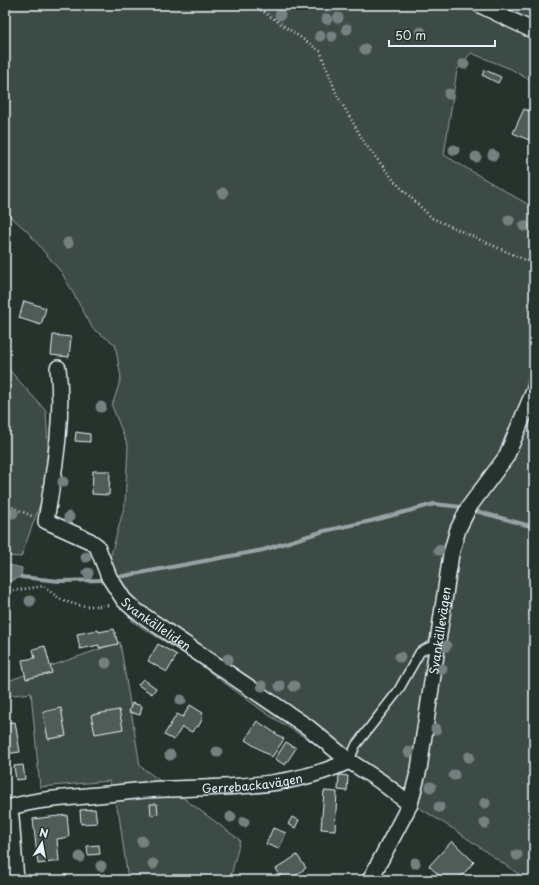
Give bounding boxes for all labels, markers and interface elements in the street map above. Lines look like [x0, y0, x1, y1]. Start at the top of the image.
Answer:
scale bar [389, 22, 495, 48]
text: 50 m [395, 26, 426, 44]
street label: Svankällevägen [424, 586, 455, 676]
street label: Svankälleliden [117, 593, 195, 655]
street label: Gerrebackavägen [201, 768, 304, 797]
north arrow [22, 823, 62, 863]
text: N [38, 824, 50, 842]

